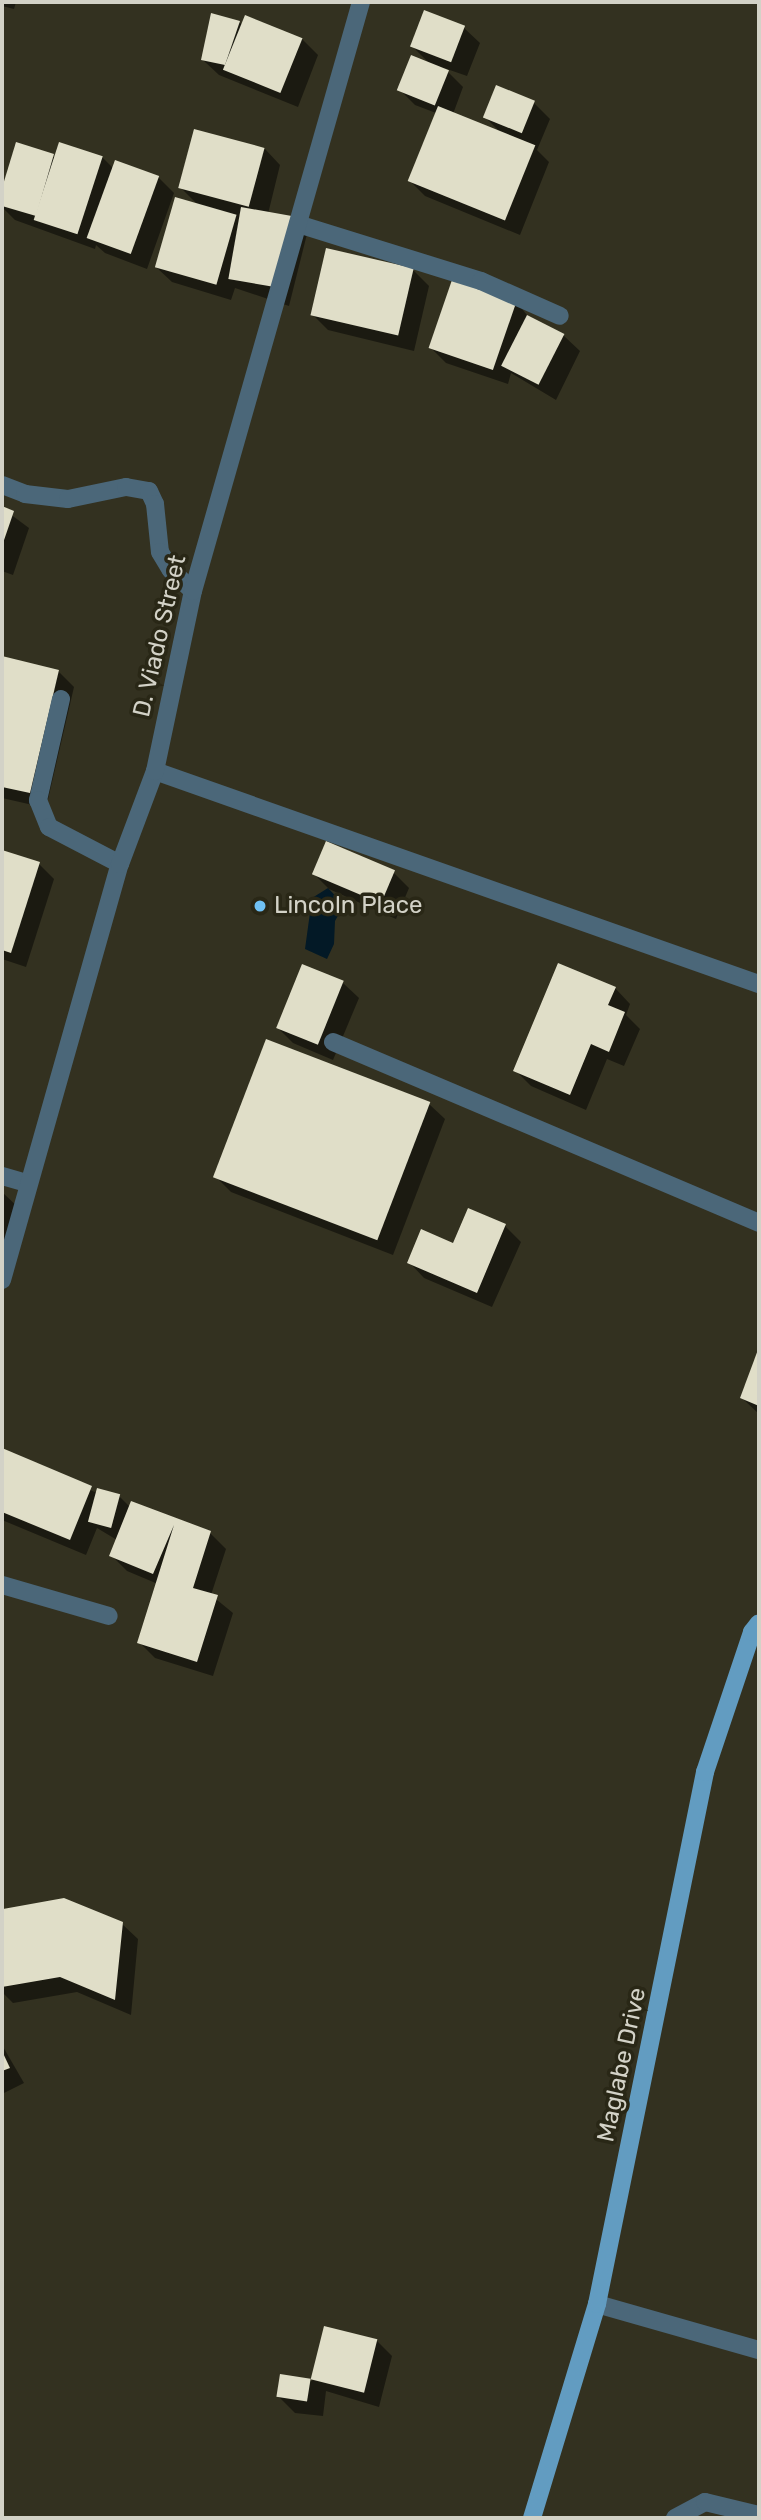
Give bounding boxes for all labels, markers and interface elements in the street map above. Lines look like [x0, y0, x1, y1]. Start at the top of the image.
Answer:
street label: D. Viado Street [127, 552, 193, 720]
place label: Lincoln Place [274, 892, 422, 920]
marker: Lincoln Place [252, 898, 268, 914]
street label: Maglabe Drive [592, 1985, 652, 2145]

